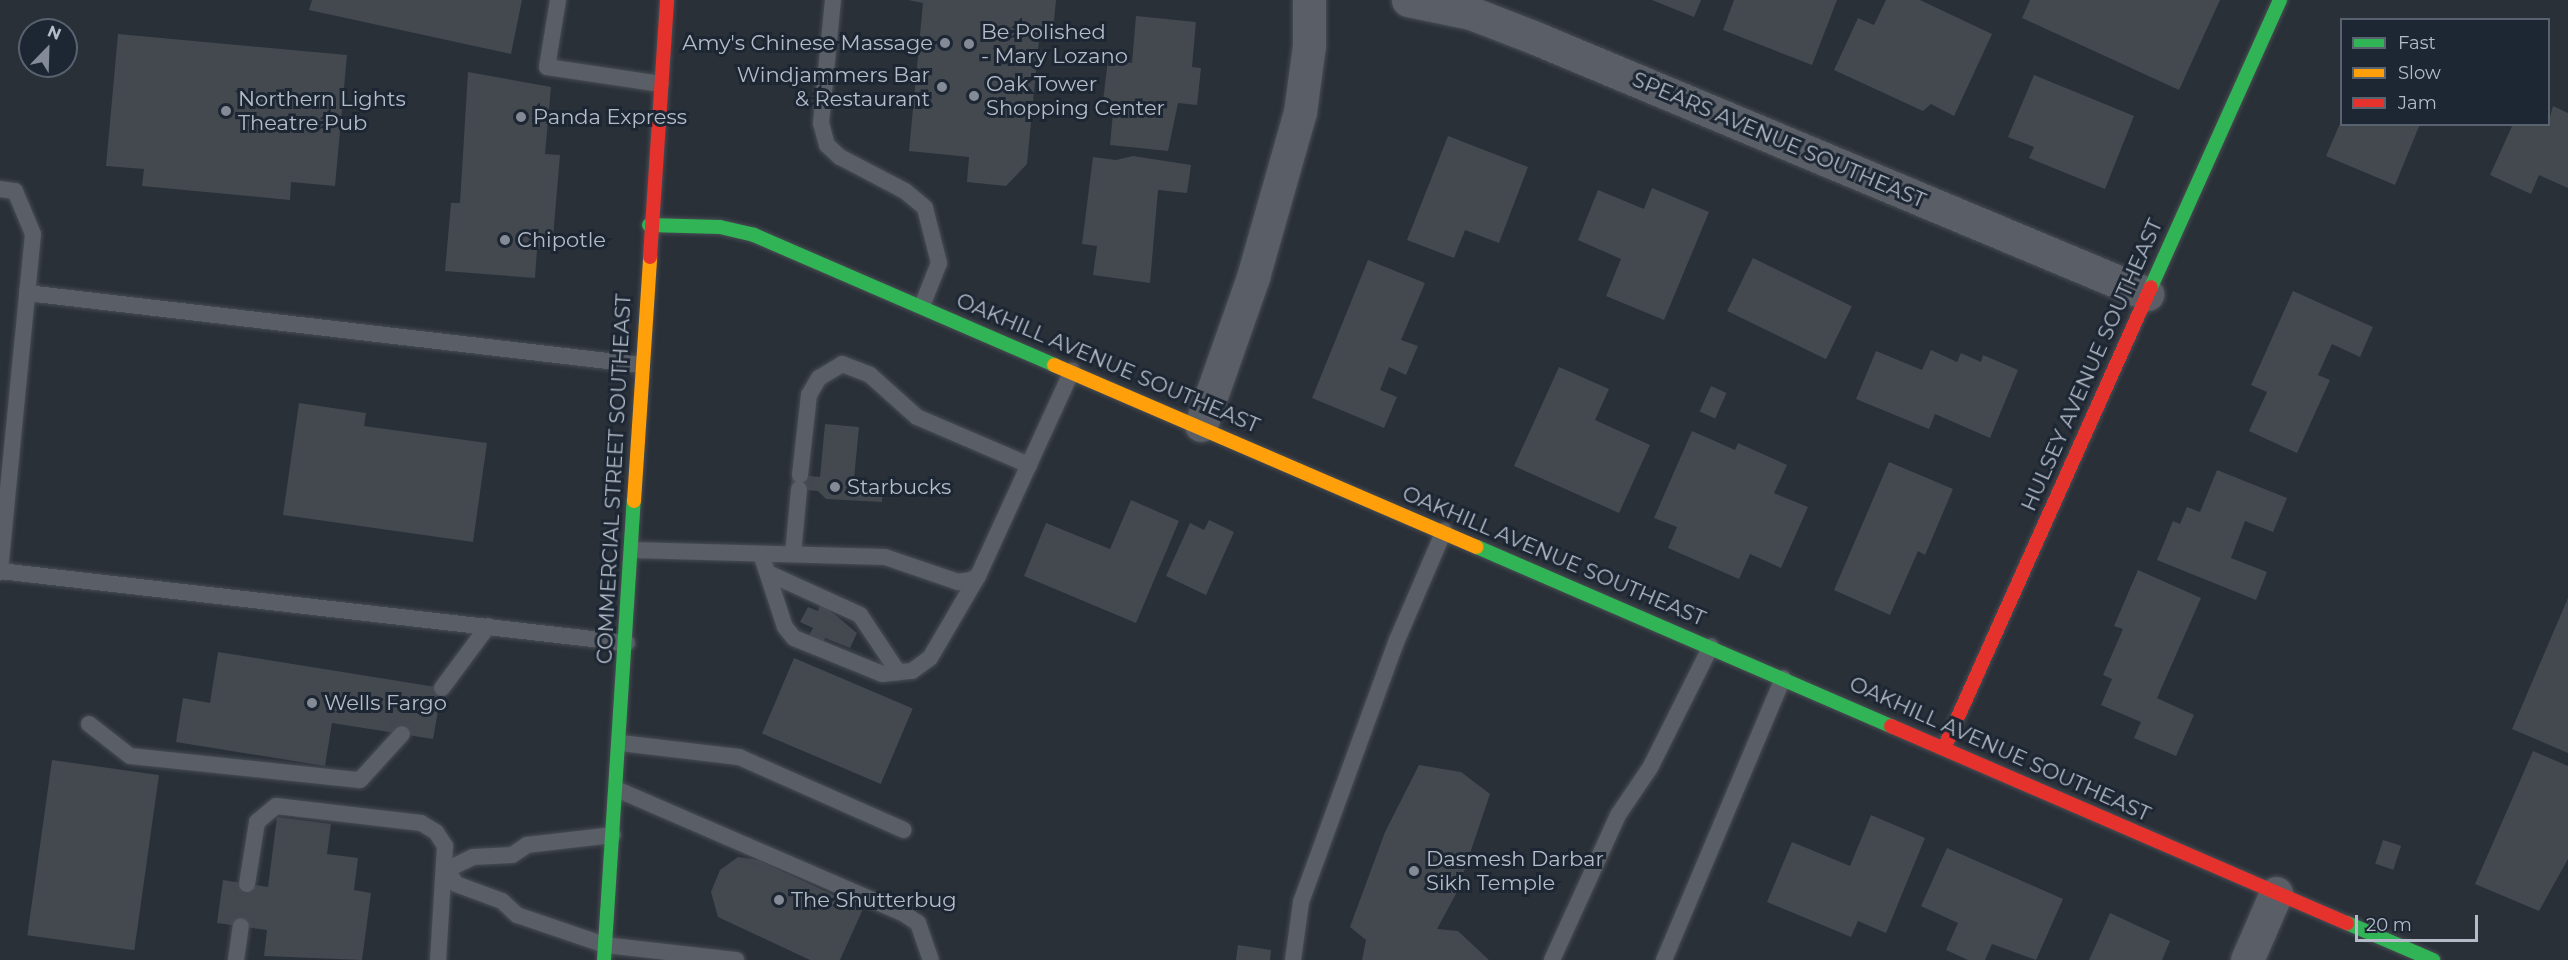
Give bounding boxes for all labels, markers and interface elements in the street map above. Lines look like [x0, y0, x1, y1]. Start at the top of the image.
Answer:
north arrow [18, 18, 78, 78]
legend [2340, 18, 2550, 126]
place label: Be Polished - Mary Lozano [981, 19, 1128, 69]
text: N [45, 22, 64, 44]
place label: Amy's Chinese Massage [682, 30, 933, 56]
text: Fast [2398, 32, 2436, 54]
marker: Amy's Chinese Massage [938, 36, 952, 50]
marker: Be Polished - Mary Lozano [962, 37, 976, 51]
place label: Windjammers Bar & Restaurant [737, 62, 930, 112]
text: Slow [2398, 62, 2441, 84]
street label: SPEARS AVENUE SOUTHEAST [1628, 67, 1930, 213]
place label: Oak Tower Shopping Center [986, 71, 1165, 121]
marker: Windjammers Bar & Restaurant [935, 80, 949, 94]
place label: Northern Lights Theatre Pub [238, 86, 406, 136]
marker: Oak Tower Shopping Center [967, 89, 981, 103]
text: Jam [2398, 92, 2437, 114]
marker: Northern Lights Theatre Pub [219, 104, 233, 118]
place label: Panda Express [533, 104, 687, 130]
marker: Panda Express [514, 110, 528, 124]
street label: HULSEY AVENUE SOUTHEAST [2016, 215, 2168, 515]
place label: Chipotle [517, 227, 606, 253]
marker: Chipotle [498, 233, 512, 247]
street label: OAKHILL AVENUE SOUTHEAST [953, 288, 1263, 438]
street label: COMMERCIAL STREET SOUTHEAST [592, 293, 636, 665]
place label: Starbucks [847, 474, 951, 500]
marker: Starbucks [828, 480, 842, 494]
street label: OAKHILL AVENUE SOUTHEAST [1399, 481, 1709, 631]
street label: OAKHILL AVENUE SOUTHEAST [1846, 671, 2154, 827]
place label: Wells Fargo [324, 690, 447, 716]
marker: Wells Fargo [305, 696, 319, 710]
place label: Dasmesh Darbar Sikh Temple [1426, 846, 1604, 896]
marker: Dasmesh Darbar Sikh Temple [1407, 864, 1421, 878]
place label: The Shutterbug [791, 887, 957, 913]
marker: The Shutterbug [772, 893, 786, 907]
scale bar [2358, 903, 2481, 941]
text: 20 m [2366, 914, 2412, 936]

